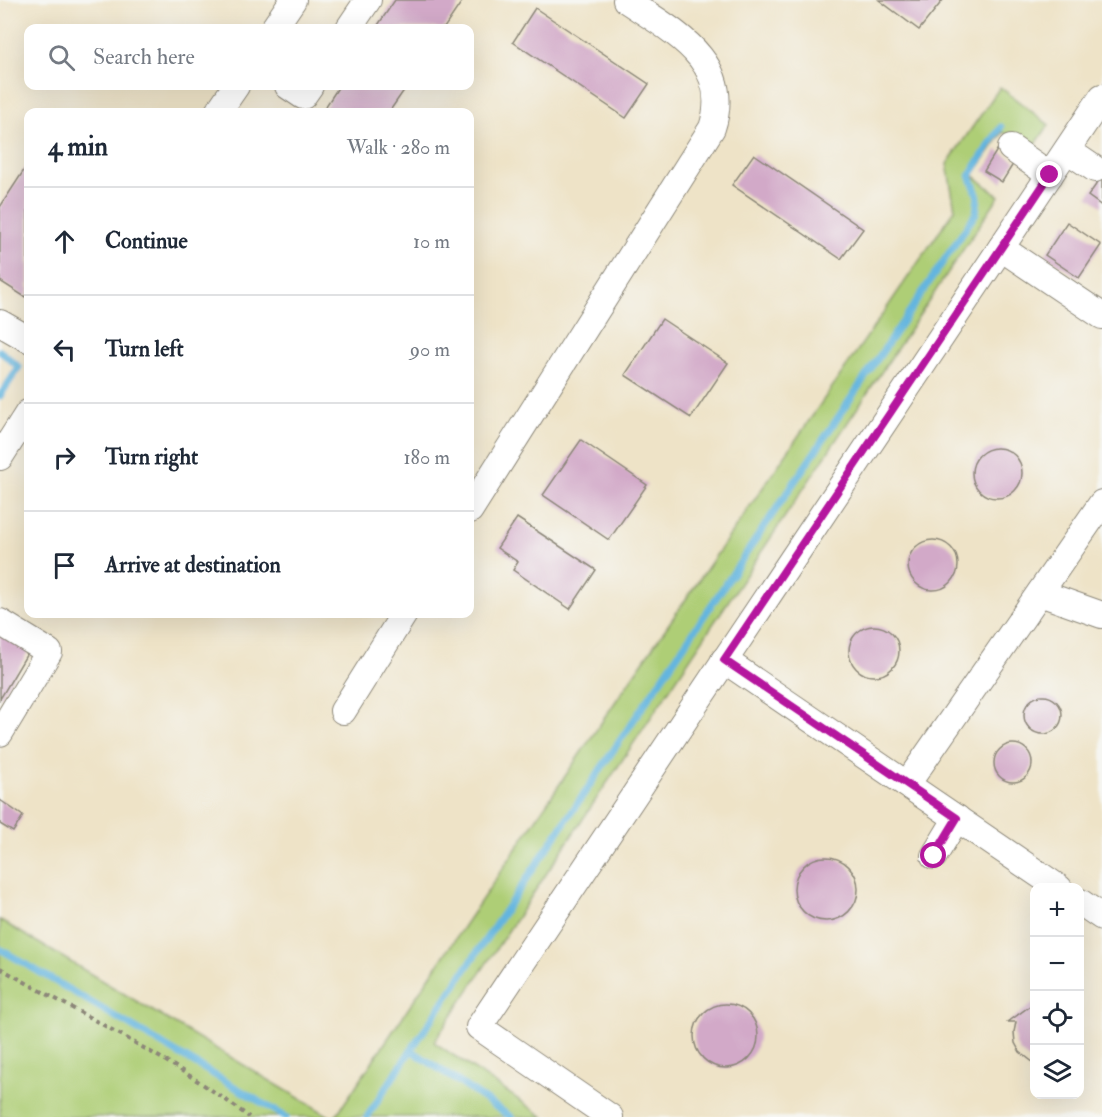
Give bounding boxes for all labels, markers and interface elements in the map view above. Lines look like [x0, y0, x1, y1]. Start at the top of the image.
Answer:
search box [24, 24, 474, 90]
icon: search [45, 41, 78, 74]
text: Search here [93, 43, 195, 71]
text: 4 min [48, 131, 108, 163]
text: Walk · 280 m [347, 135, 450, 160]
route end [1036, 161, 1062, 187]
icon: ahead [48, 225, 81, 258]
text: Continue [105, 227, 188, 255]
text: 10 m [413, 229, 450, 254]
icon: left [48, 333, 81, 366]
text: Turn left [105, 335, 184, 363]
text: 90 m [410, 337, 450, 362]
icon: right [48, 441, 81, 474]
text: Turn right [105, 443, 198, 471]
text: 180 m [403, 445, 450, 470]
icon: arrive [48, 549, 81, 582]
text: Arrive at destination [105, 551, 281, 579]
route start [920, 842, 946, 868]
map controls [1030, 883, 1084, 1099]
button: + [1030, 883, 1084, 937]
button: − [1030, 937, 1084, 991]
button: locate [1030, 991, 1084, 1045]
button: layers [1030, 1045, 1084, 1099]

